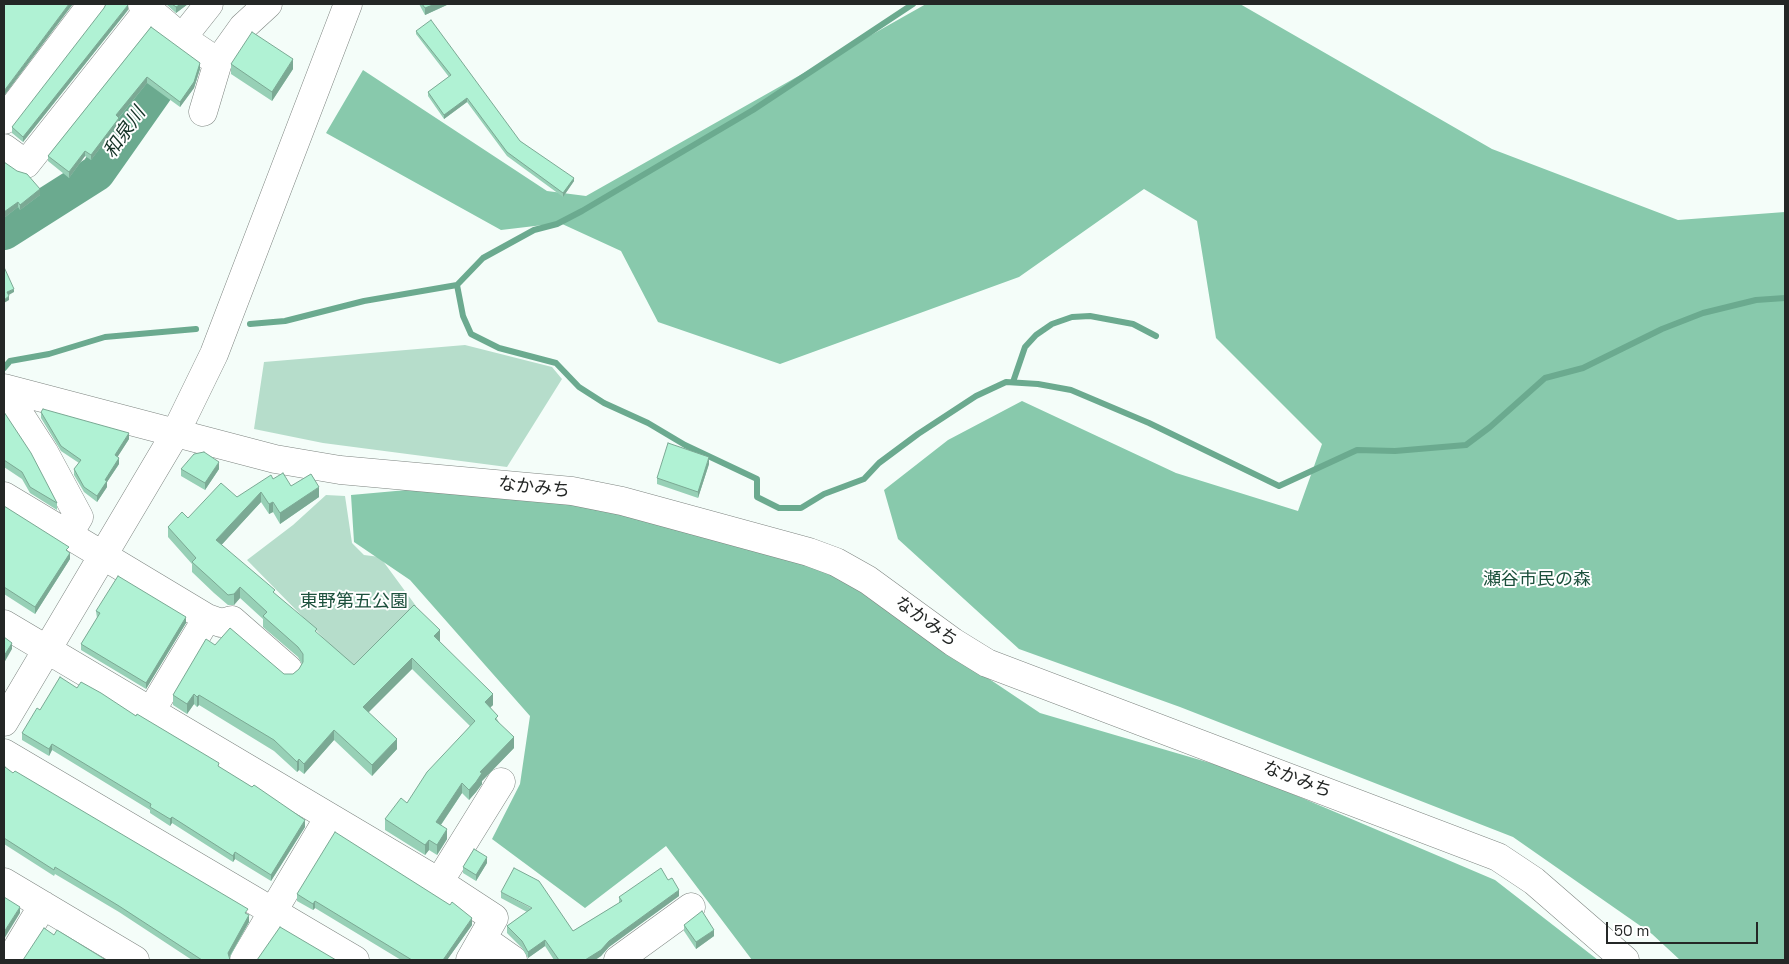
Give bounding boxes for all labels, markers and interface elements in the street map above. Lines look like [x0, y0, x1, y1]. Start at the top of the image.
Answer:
water label: 和泉川 [99, 103, 151, 163]
street label: なかみち [497, 473, 571, 503]
park label: 瀬谷市民の森 [1483, 569, 1591, 591]
park label: 東野第五公園 [300, 591, 408, 613]
street label: なかみち [891, 592, 961, 652]
street label: なかみち [1260, 757, 1334, 803]
scale bar [1609, 912, 1762, 944]
text: 50 m [1614, 921, 1649, 940]

